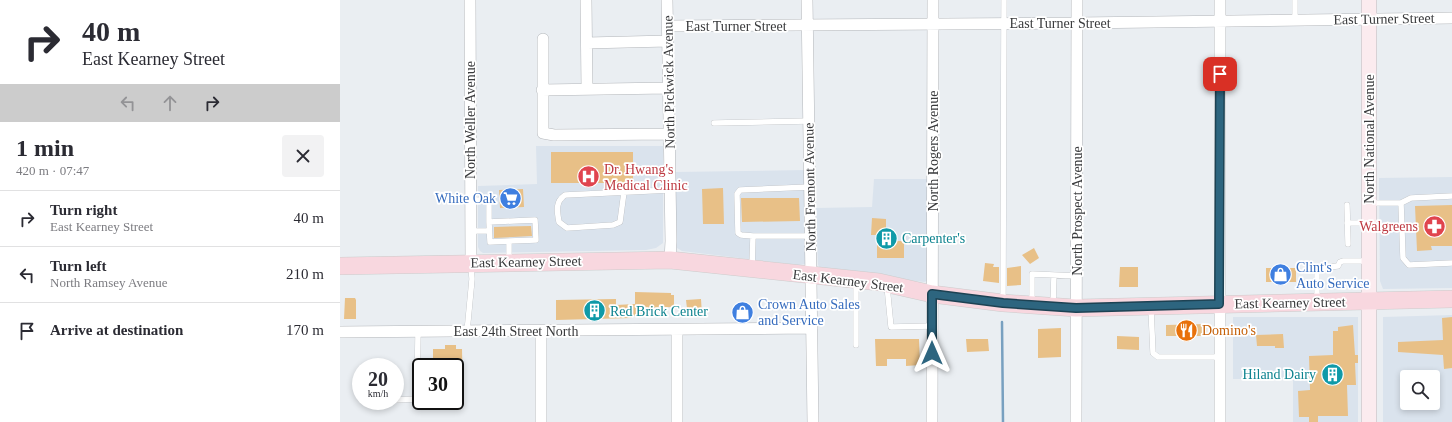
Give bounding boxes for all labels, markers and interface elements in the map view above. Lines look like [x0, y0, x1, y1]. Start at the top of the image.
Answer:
street label: East Turner Street [1333, 11, 1435, 27]
street label: North Pickwick Avenue [660, 15, 678, 149]
icon: right [16, 16, 68, 68]
text: 40 m [82, 16, 140, 47]
street label: East Turner Street [1009, 16, 1111, 31]
street label: East Turner Street [685, 19, 787, 34]
text: East Kearney Street [82, 49, 225, 69]
pin [1203, 57, 1237, 91]
street label: North Weller Avenue [463, 61, 478, 179]
icon: arrive [1209, 63, 1231, 85]
street label: North National Avenue [1362, 74, 1377, 204]
street label: North Rogers Avenue [926, 90, 941, 212]
icon: left [117, 92, 139, 114]
icon: ahead [159, 92, 181, 114]
icon: right [201, 92, 223, 114]
street label: North Fremont Avenue [801, 122, 819, 252]
text: 1 min [16, 135, 74, 161]
button: close [282, 135, 324, 177]
street label: North Prospect Avenue [1070, 146, 1085, 276]
place label: Dr. Hwang's Medical Clinic [604, 162, 688, 193]
text: 420 m · 07:47 [16, 163, 89, 178]
hospital icon: Dr. Hwang's Medical Clinic [576, 164, 602, 190]
supermarket icon: White Oak [498, 185, 524, 211]
place label: White Oak [435, 191, 496, 206]
text: Turn right [50, 202, 117, 218]
icon: right [16, 208, 38, 230]
text: 40 m [294, 210, 324, 226]
pharmacy icon: Walgreens [1421, 213, 1447, 239]
text: East Kearney Street [50, 219, 153, 234]
place label: Walgreens [1359, 219, 1418, 234]
building icon: Carpenter's [873, 225, 899, 251]
place label: Carpenter's [902, 231, 965, 246]
street label: East Kearney Street [470, 254, 582, 270]
text: Turn left [50, 258, 107, 274]
place label: Clint's Auto Service [1296, 260, 1369, 291]
shop icon: Clint's Auto Service [1268, 262, 1294, 288]
icon: left [16, 264, 38, 286]
text: 210 m [286, 266, 324, 282]
street label: East Kearney Street [792, 267, 904, 295]
text: North Ramsey Avenue [50, 275, 167, 290]
street label: East Kearney Street [1234, 295, 1346, 311]
place label: Crown Auto Sales and Service [758, 297, 860, 328]
building icon: Red Brick Center [581, 298, 607, 324]
shop icon: Crown Auto Sales and Service [729, 299, 755, 325]
place label: Red Brick Center [610, 304, 708, 319]
restaurant icon: Domino's [1174, 317, 1200, 343]
icon: arrive [16, 320, 38, 342]
text: Arrive at destination [50, 322, 183, 338]
text: 170 m [286, 322, 324, 338]
place label: Domino's [1202, 323, 1256, 338]
street label: East 24th Street North [454, 324, 578, 339]
position arrow [911, 332, 953, 374]
speed limit sign: 30 [412, 358, 464, 410]
building icon: Hiland Dairy [1319, 361, 1345, 387]
place label: Hiland Dairy [1243, 367, 1316, 382]
text: 20 [368, 368, 388, 390]
map controls [1400, 370, 1440, 410]
button: search [1400, 370, 1440, 410]
text: km/h [368, 388, 388, 399]

